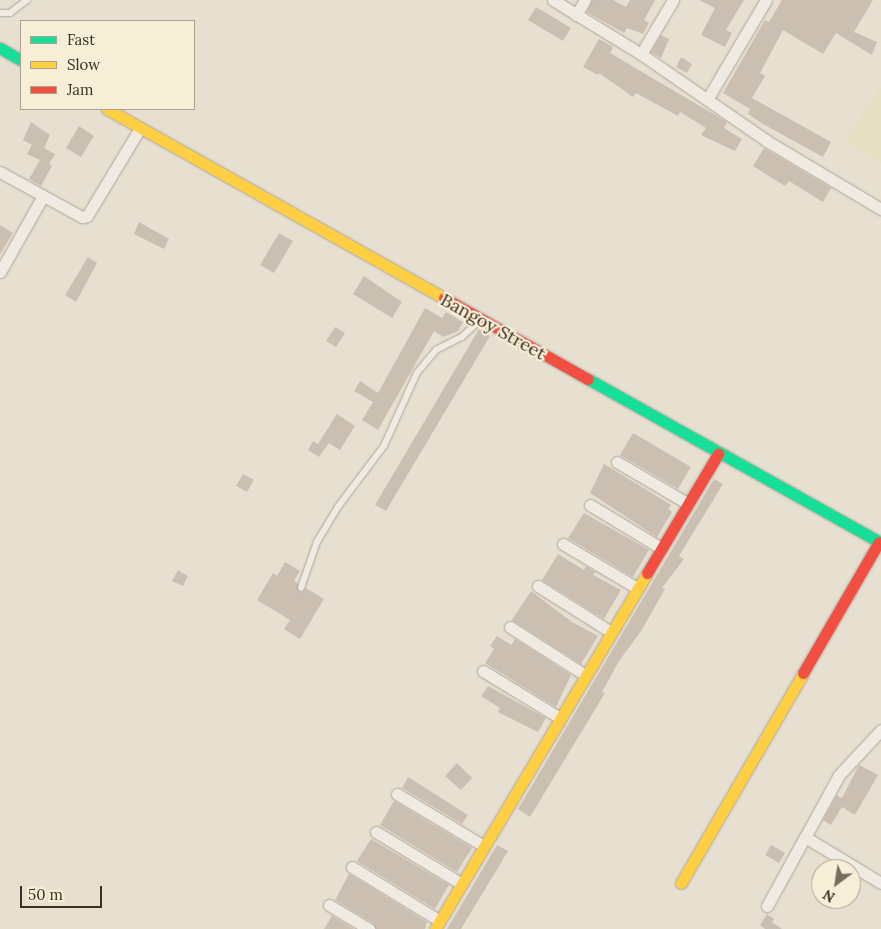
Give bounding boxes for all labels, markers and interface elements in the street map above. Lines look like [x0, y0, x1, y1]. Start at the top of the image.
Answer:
legend [20, 20, 195, 110]
text: Fast [67, 30, 95, 49]
text: Slow [67, 55, 100, 74]
text: Jam [67, 80, 94, 99]
street label: Bangoy Street [437, 289, 549, 365]
north arrow [811, 859, 861, 909]
scale bar [22, 876, 105, 908]
text: 50 m [28, 885, 63, 904]
text: N [820, 886, 838, 907]

